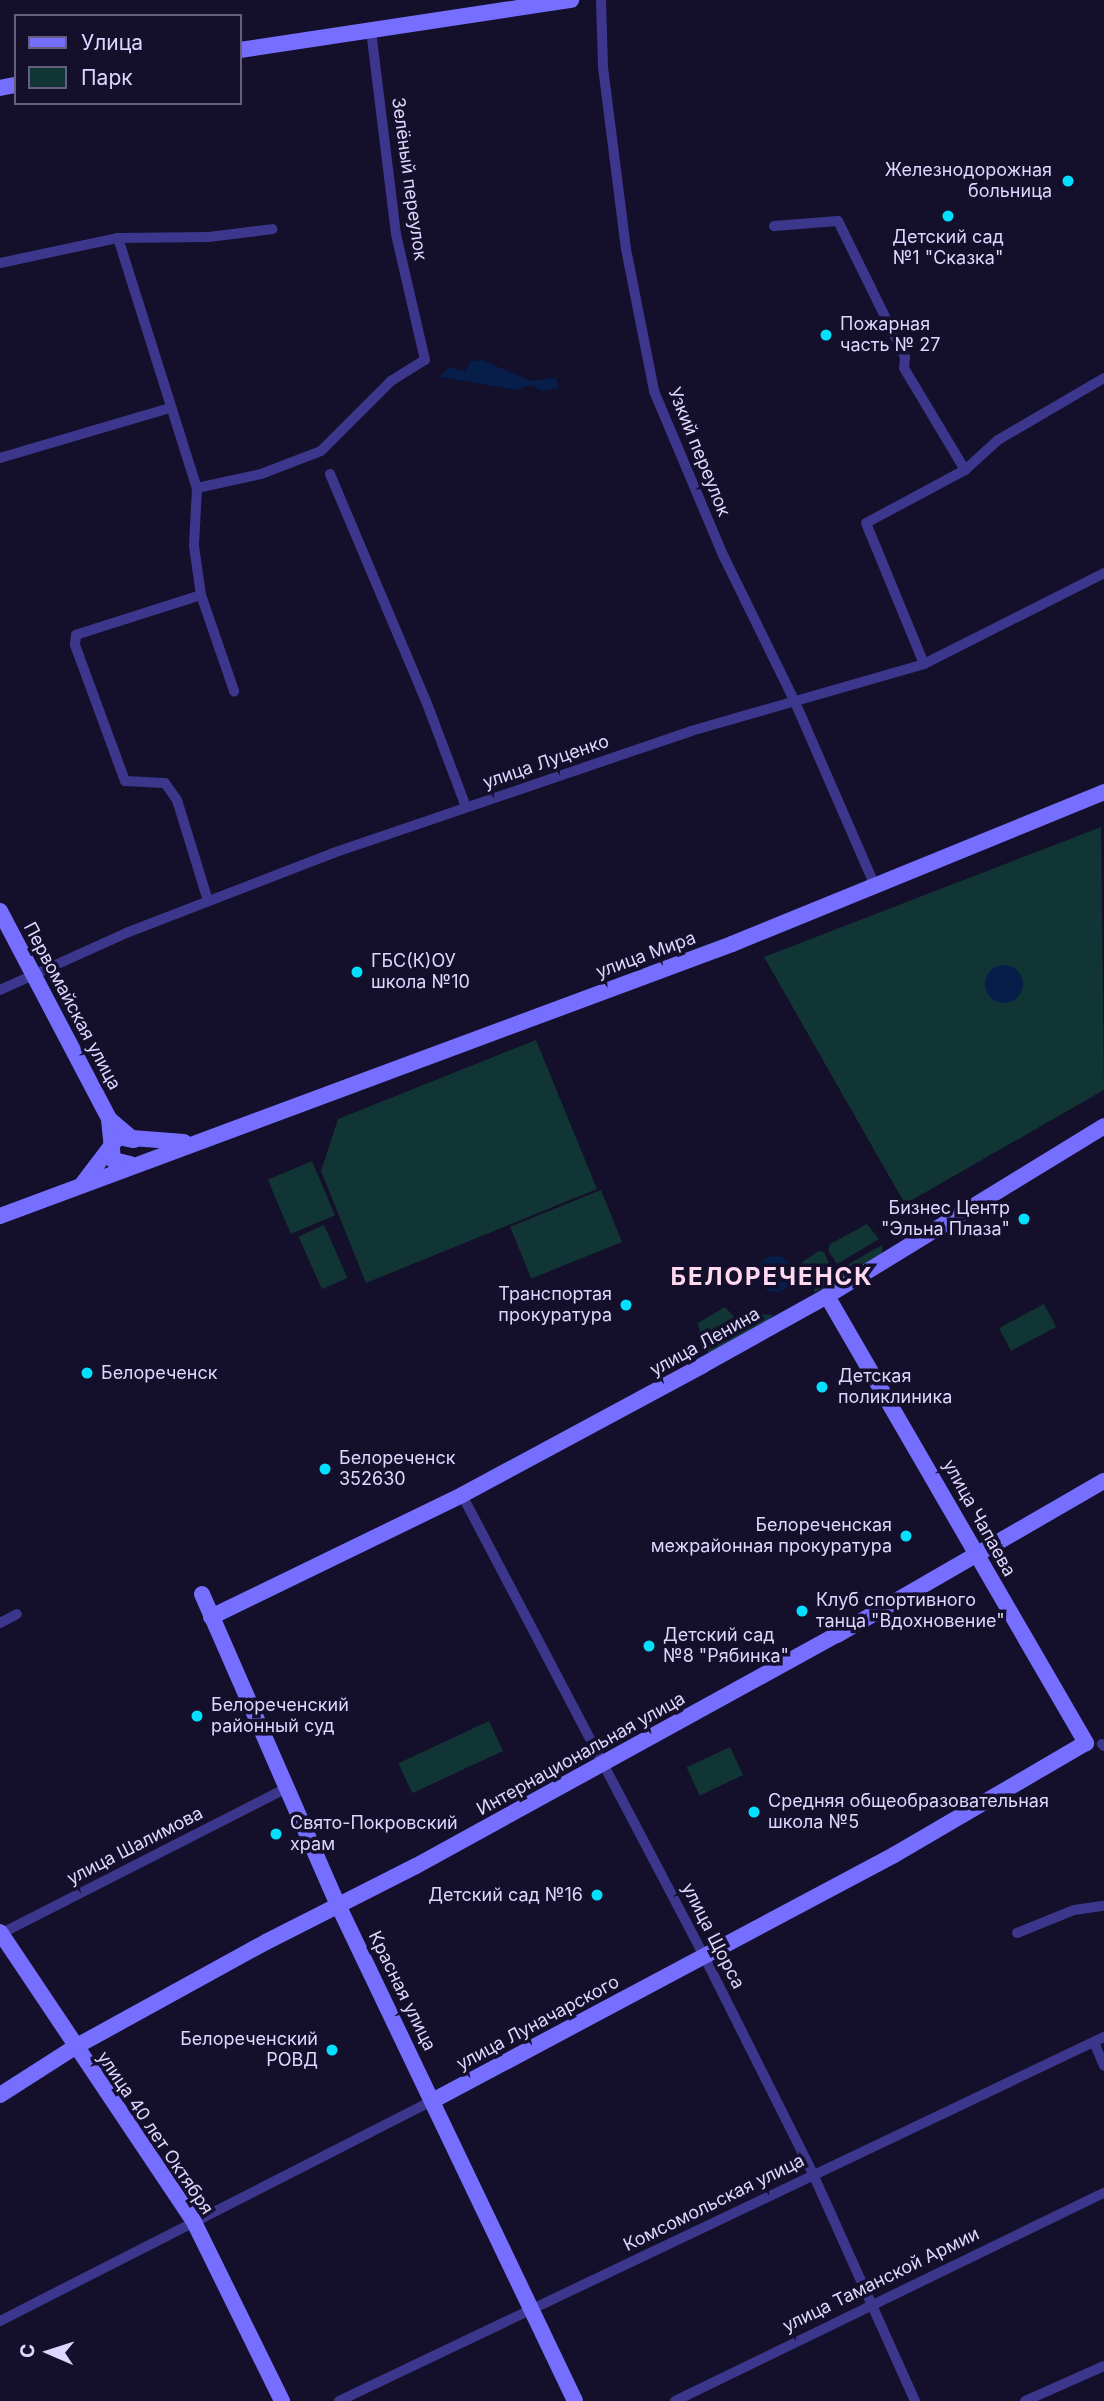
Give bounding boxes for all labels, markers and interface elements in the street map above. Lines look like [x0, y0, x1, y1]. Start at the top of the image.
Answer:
legend [14, 14, 242, 105]
text: Улица [81, 30, 143, 55]
text: Парк [81, 65, 133, 90]
street label: Зелёный переулок [387, 96, 431, 262]
place label: Железнодорожная больница [885, 160, 1052, 202]
marker: Железнодорожная больница [1058, 171, 1078, 191]
marker: Детский сад №1 "Сказка" [940, 208, 956, 224]
place label: Детский сад №1 "Сказка" [892, 227, 1004, 270]
place label: Пожарная часть № 27 [840, 314, 940, 356]
marker: Пожарная часть № 27 [818, 327, 834, 343]
street label: Узкий переулок [663, 384, 735, 520]
street label: улица Луценко [480, 730, 612, 794]
street label: Первомайская улица [19, 918, 125, 1094]
street label: улица Мира [593, 927, 699, 983]
place label: ГБС(К)ОУ школа №10 [371, 951, 470, 993]
marker: ГБС(К)ОУ школа №10 [349, 964, 365, 980]
place label: Бизнес Центр "Эльна Плаза" [881, 1198, 1010, 1240]
marker: Бизнес Центр "Эльна Плаза" [1016, 1211, 1032, 1227]
district label: БЕЛОРЕЧЕНСК [672, 1263, 872, 1291]
place label: Транспортая прокуратура [498, 1284, 612, 1326]
marker: Транспортая прокуратура [618, 1297, 634, 1313]
street label: улица Ленина [646, 1303, 764, 1381]
place label: Белореченск [101, 1362, 218, 1384]
marker: Белореченск [79, 1365, 95, 1381]
place label: Детская поликлиника [838, 1366, 952, 1408]
marker: Детская поликлиника [812, 1377, 832, 1397]
place label: Белореченск 352630 [339, 1448, 456, 1490]
street label: улица Чапаева [938, 1456, 1020, 1580]
marker: Белореченск 352630 [317, 1461, 333, 1477]
place label: Белореченская межрайонная прокуратура [651, 1515, 892, 1558]
marker: Белореченская межрайонная прокуратура [898, 1528, 914, 1544]
place label: Клуб спортивного танца "Вдохновение" [816, 1590, 1005, 1632]
marker: Клуб спортивного танца "Вдохновение" [794, 1603, 810, 1619]
place label: Детский сад №8 "Рябинка" [663, 1625, 789, 1668]
marker: Детский сад №8 "Рябинка" [641, 1638, 657, 1654]
street label: Интернациональная улица [473, 1688, 689, 1820]
place label: Белореченский районный суд [211, 1695, 349, 1738]
marker: Белореченский районный суд [189, 1708, 205, 1724]
place label: Средняя общеобразовательная школа №5 [768, 1791, 1049, 1834]
street label: улица Шалимова [64, 1802, 206, 1890]
marker: Средняя общеобразовательная школа №5 [746, 1804, 762, 1820]
place label: Свято-Покровский храм [290, 1813, 458, 1856]
marker: Свято-Покровский храм [268, 1826, 284, 1842]
street label: улица Щорса [677, 1879, 749, 1993]
place label: Детский сад №16 [428, 1884, 583, 1906]
marker: Детский сад №16 [589, 1887, 605, 1903]
street label: Красная улица [364, 1928, 440, 2054]
street label: улица Луначарского [453, 1971, 623, 2075]
place label: Белореченский РОВД [180, 2029, 318, 2072]
marker: Белореченский РОВД [324, 2042, 340, 2058]
street label: улица 40 лет Октября [92, 2047, 218, 2219]
street label: Комсомольская улица [620, 2150, 808, 2256]
street label: улица Таманской Армии [779, 2223, 983, 2337]
north arrow [14, 2317, 84, 2387]
text: С [16, 2343, 39, 2358]

